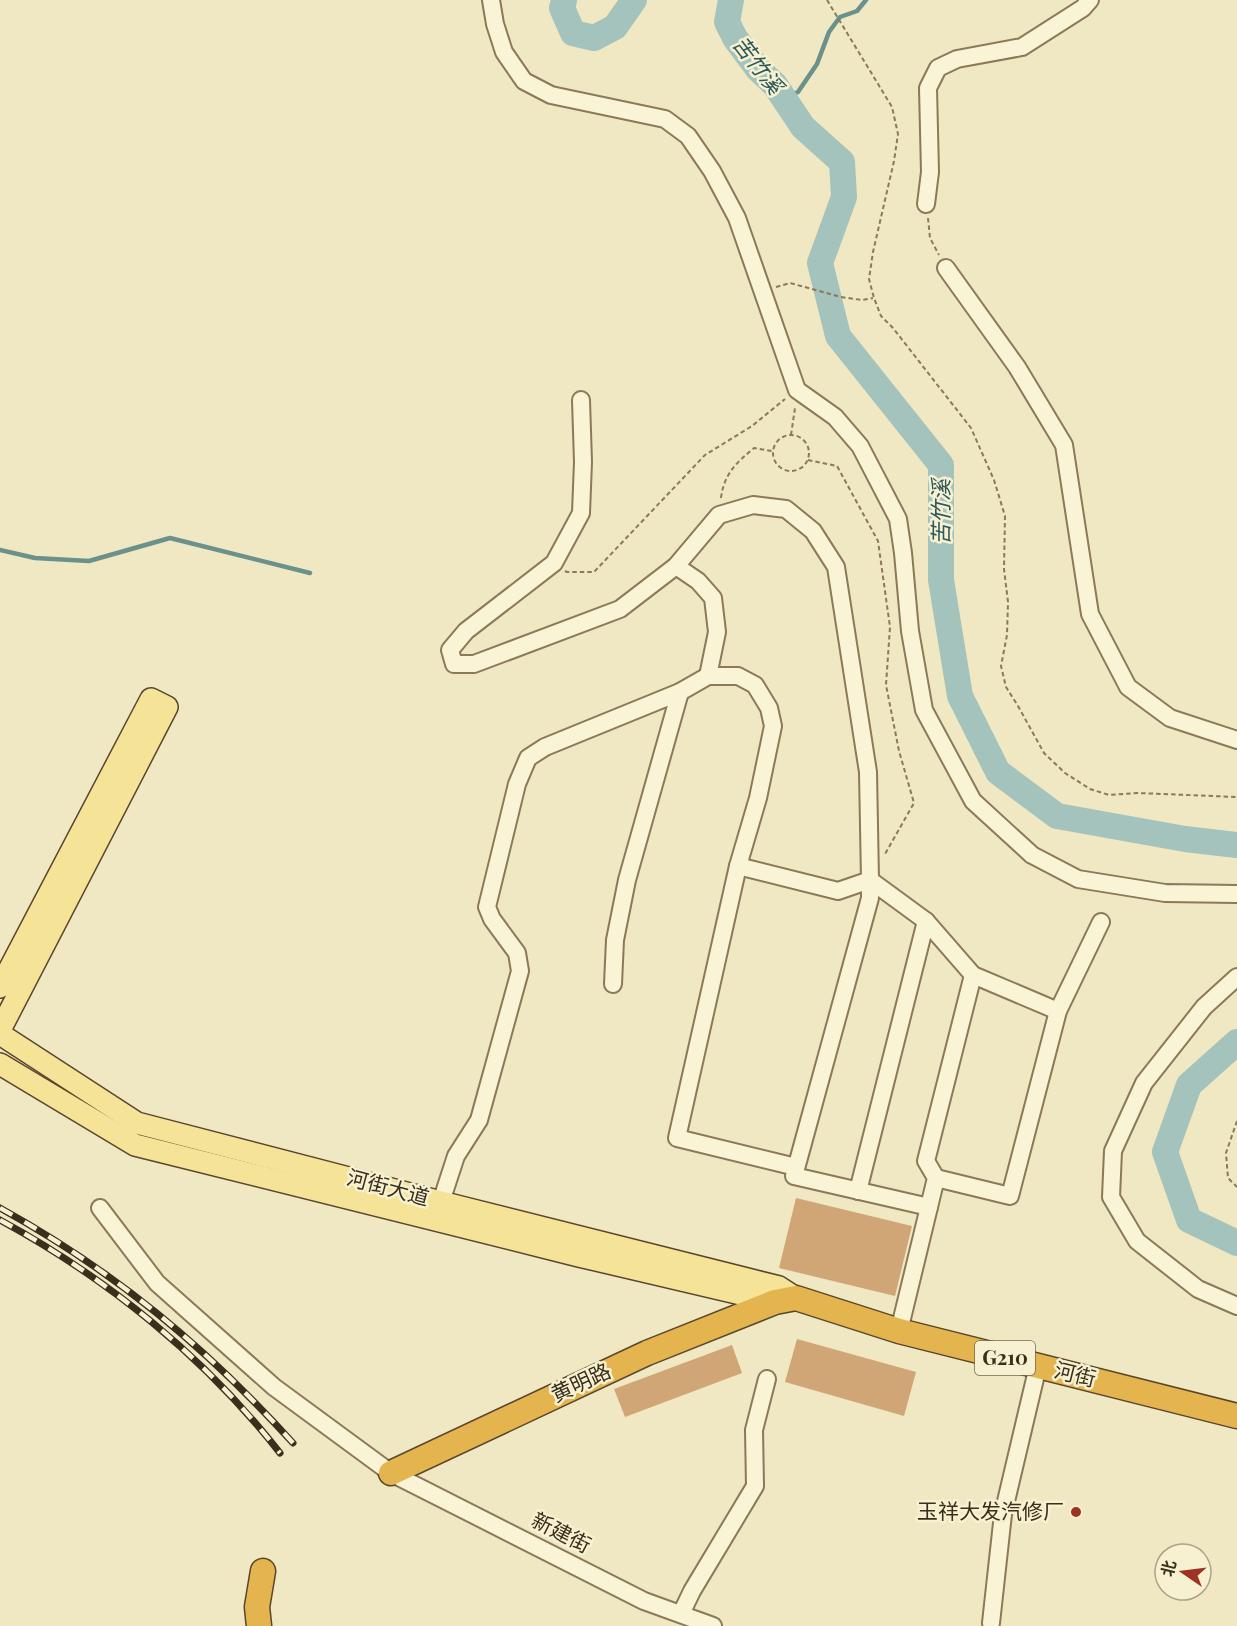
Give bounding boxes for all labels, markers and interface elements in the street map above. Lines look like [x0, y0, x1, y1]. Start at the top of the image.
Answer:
water label: 苦竹溪 [727, 29, 792, 101]
water label: 苦竹溪 [925, 477, 955, 545]
street label: 河街大道 [344, 1162, 433, 1210]
road number: G210 [975, 1341, 1035, 1375]
street label: 河街 [1052, 1354, 1099, 1392]
street label: 黄明路 [546, 1355, 615, 1407]
place label: 玉祥大发汽修厂 [917, 1496, 1064, 1524]
street label: 新建街 [527, 1504, 596, 1558]
marker: 玉祥大发汽修厂 [1069, 1505, 1083, 1519]
north arrow [1153, 1542, 1213, 1602]
text: 北 [1156, 1558, 1180, 1579]

